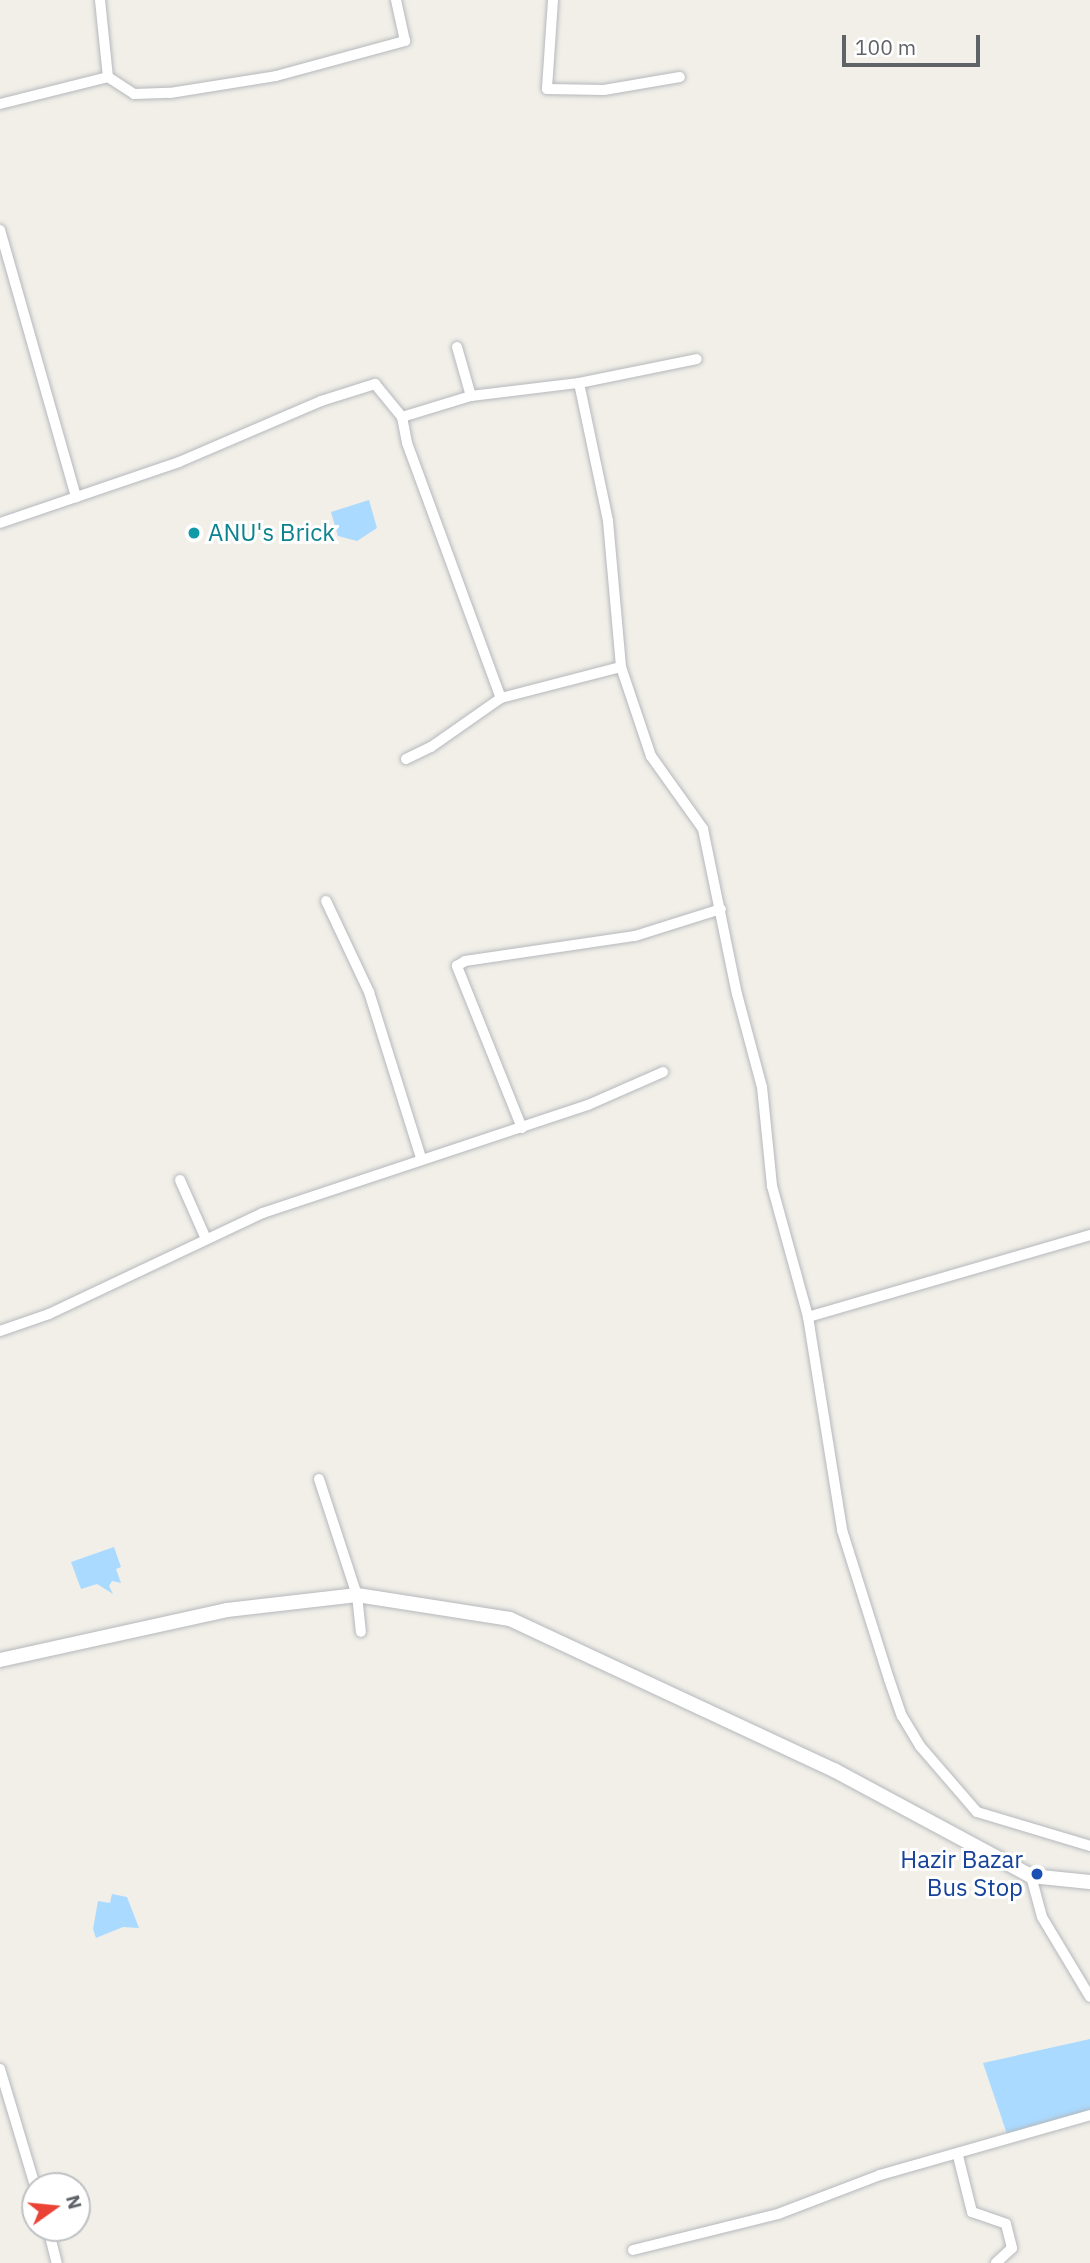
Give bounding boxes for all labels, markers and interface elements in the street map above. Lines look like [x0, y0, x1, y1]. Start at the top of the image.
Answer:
scale bar [845, 21, 983, 65]
text: 100 m [855, 33, 916, 61]
place label: ANU's Brick [208, 519, 335, 547]
marker: ANU's Brick [186, 525, 202, 541]
place label: Hazir Bazar Bus Stop [900, 1846, 1023, 1902]
marker: Hazir Bazar Bus Stop [1029, 1866, 1045, 1882]
north arrow [21, 2172, 91, 2242]
text: N [61, 2192, 88, 2212]

